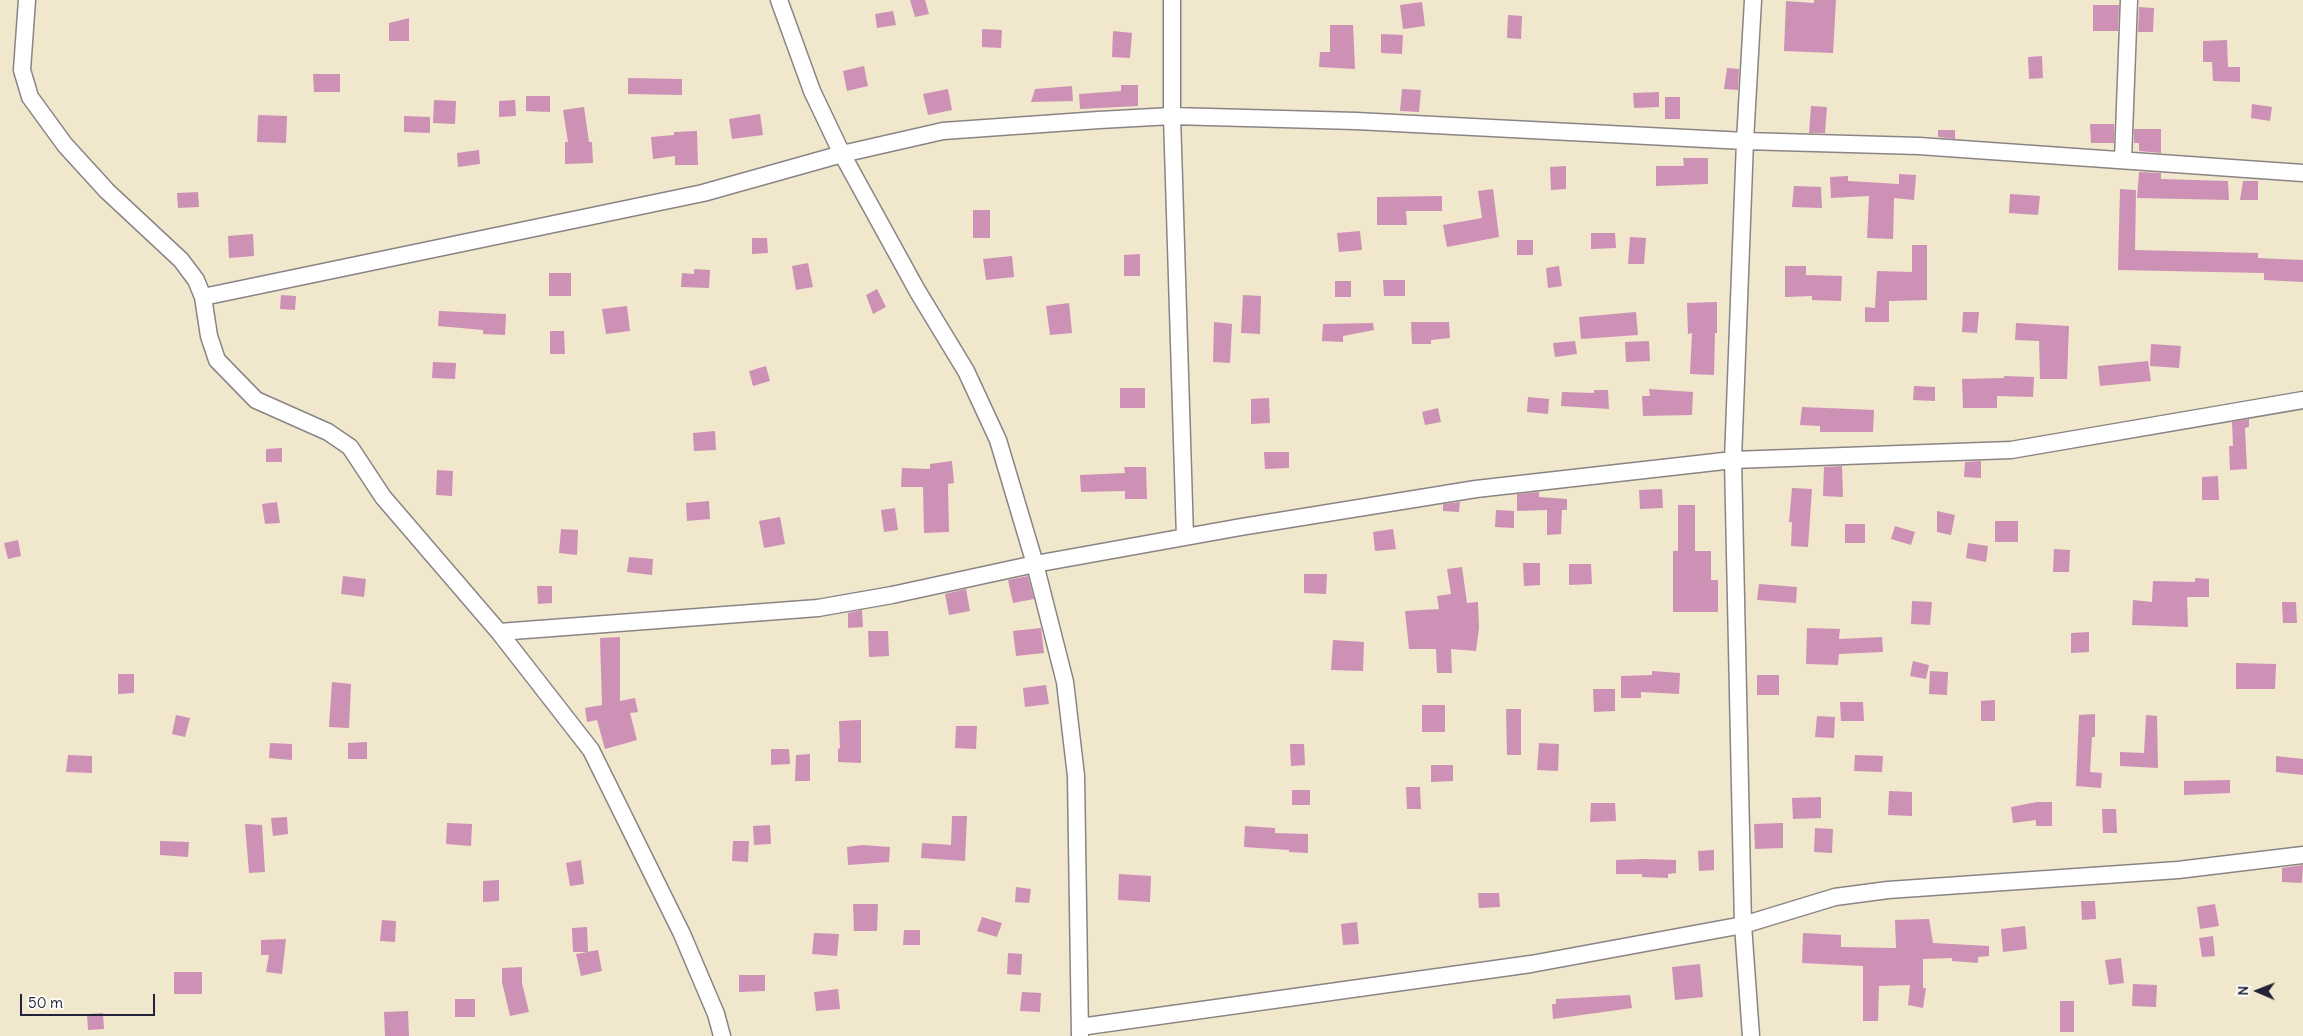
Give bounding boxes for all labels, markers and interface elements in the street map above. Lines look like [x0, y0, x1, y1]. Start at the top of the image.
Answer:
north arrow [2233, 966, 2283, 1016]
scale bar [22, 984, 158, 1016]
text: N [2234, 986, 2252, 996]
text: 50 m [28, 993, 63, 1012]

